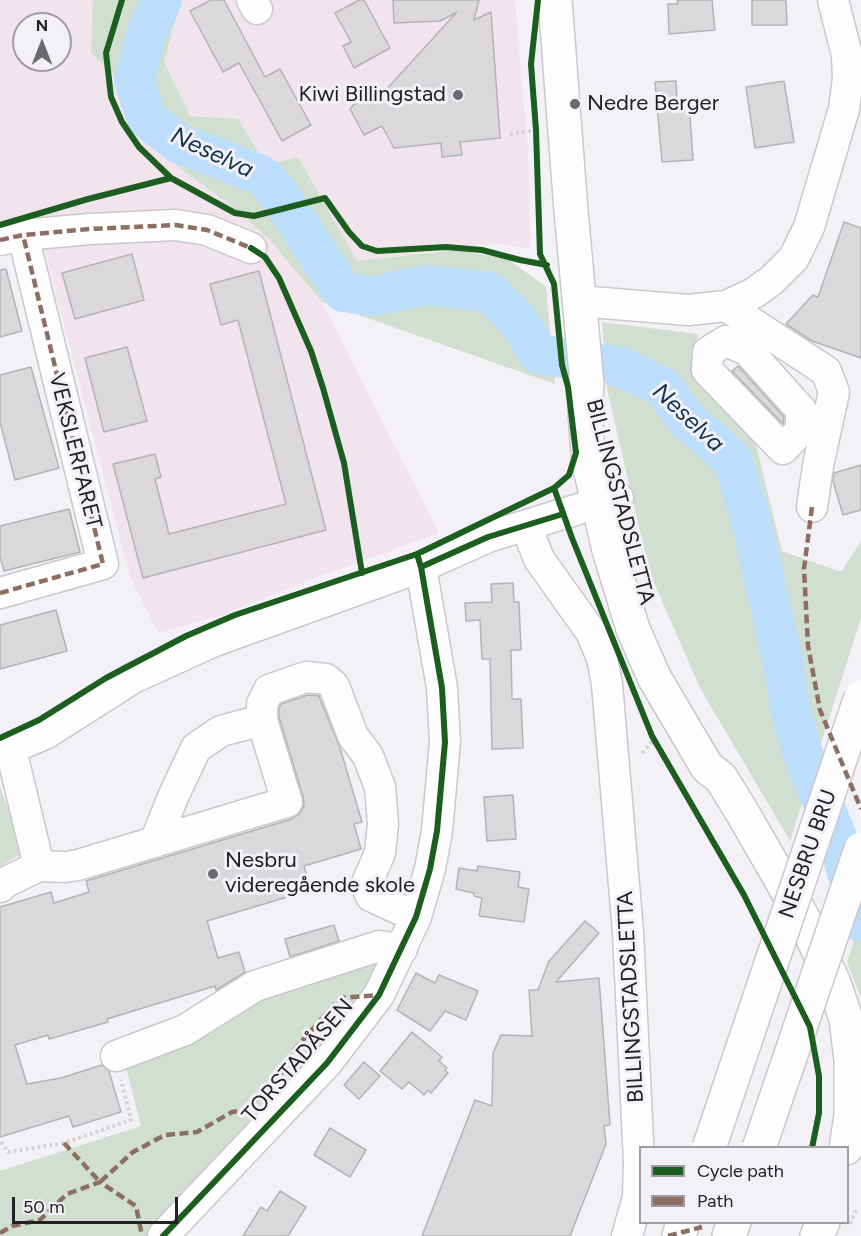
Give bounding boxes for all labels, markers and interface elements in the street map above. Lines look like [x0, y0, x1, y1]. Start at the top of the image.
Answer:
north arrow [12, 12, 72, 72]
text: N [36, 16, 48, 35]
place label: Kiwi Billingstad [299, 82, 446, 108]
marker: Kiwi Billingstad [451, 88, 465, 102]
place label: Nedre Berger [587, 91, 719, 117]
marker: Nedre Berger [568, 97, 582, 111]
water label: Neselva [166, 121, 258, 185]
street label: VEKSLERFARET [43, 371, 107, 531]
water label: Neselva [646, 378, 730, 458]
street label: BILLINGSTADSLETTA [580, 396, 660, 608]
street label: NESBRU BRU [774, 786, 842, 922]
place label: Nesbru videregående skole [225, 848, 415, 900]
marker: Nesbru videregående skole [206, 867, 220, 881]
street label: BILLINGSTADSLETTA [612, 891, 650, 1103]
street label: TORSTADÅSEN [237, 994, 359, 1128]
legend [639, 1146, 849, 1224]
text: Cycle path [697, 1160, 784, 1182]
scale bar [15, 1185, 182, 1223]
text: Path [697, 1190, 733, 1212]
text: 50 m [23, 1196, 65, 1218]

